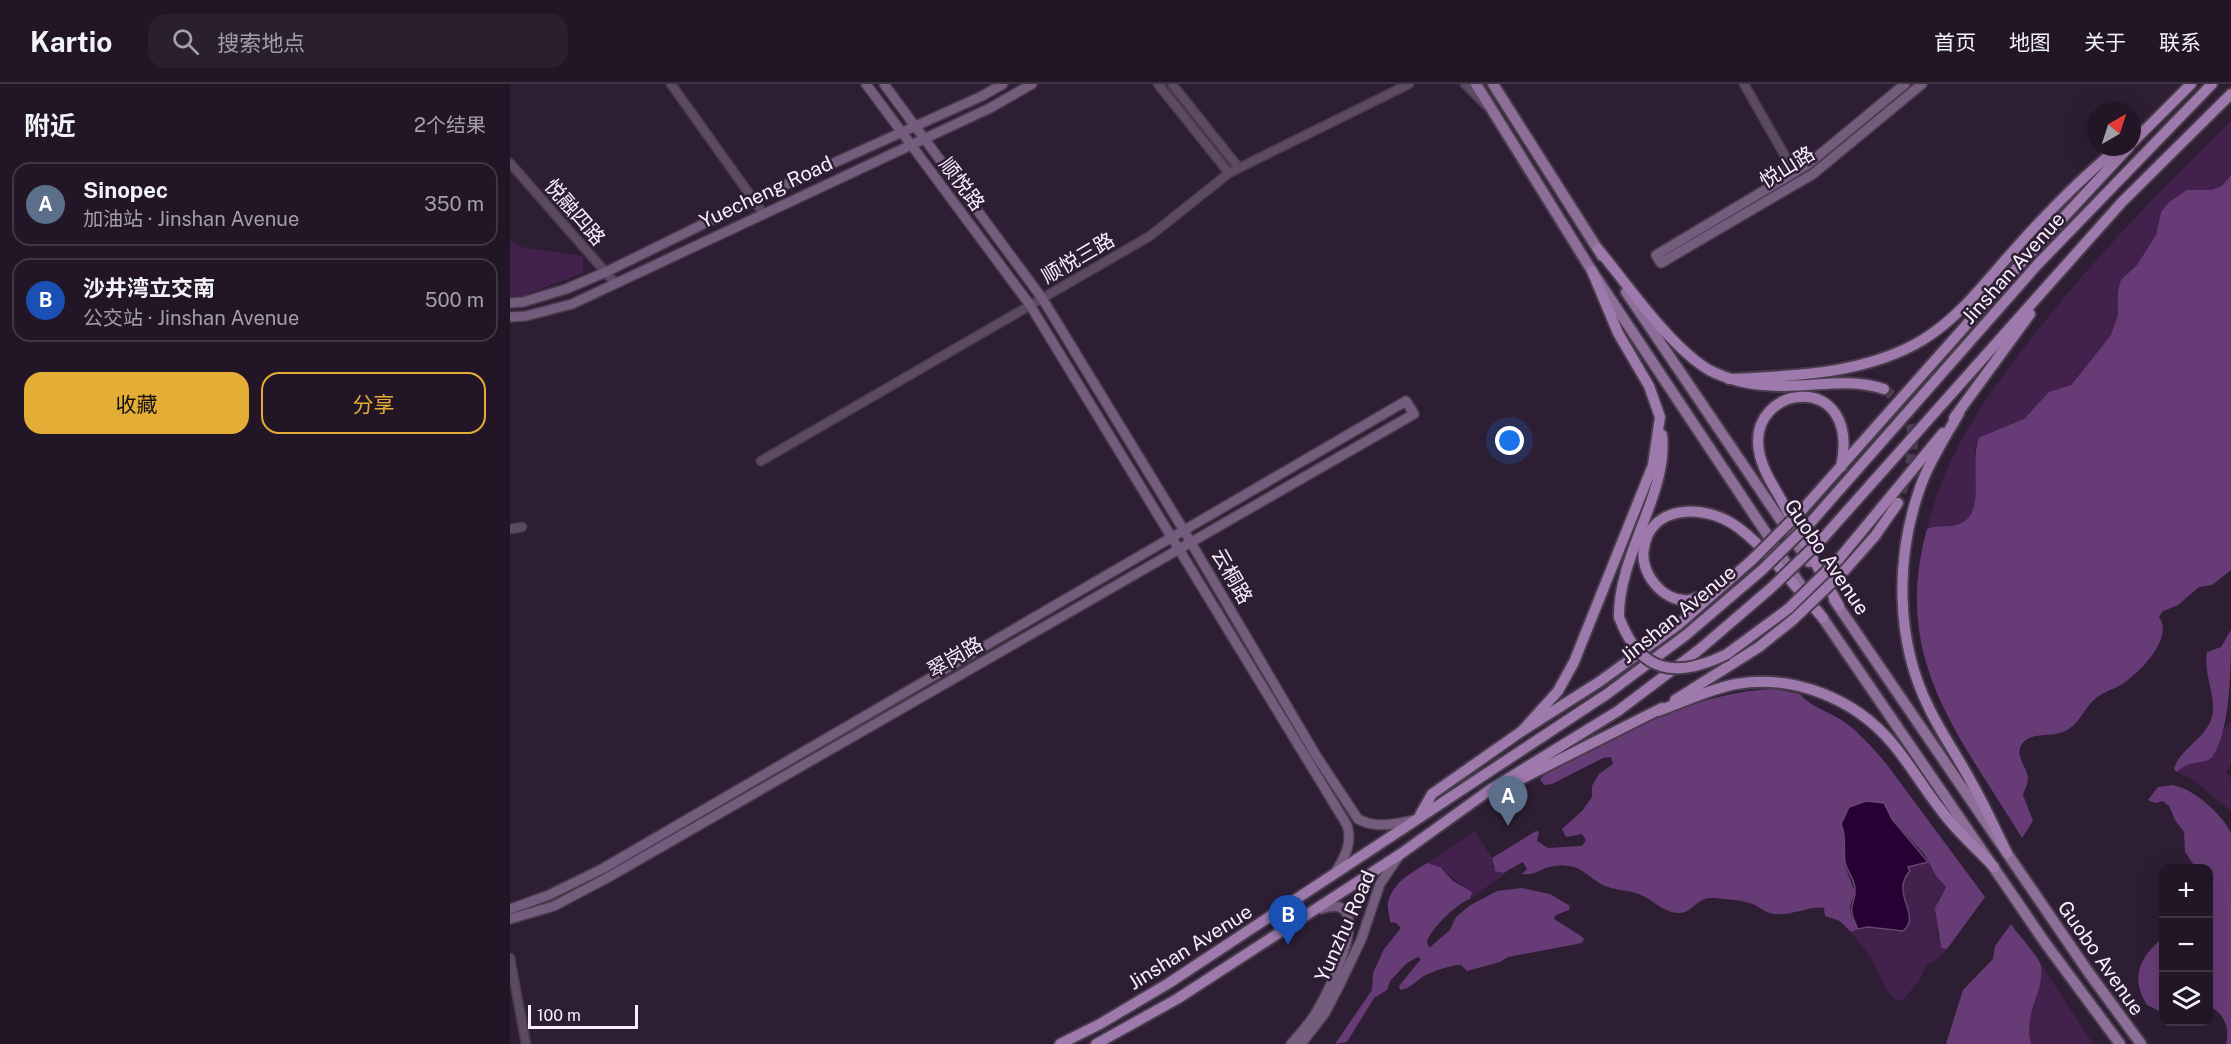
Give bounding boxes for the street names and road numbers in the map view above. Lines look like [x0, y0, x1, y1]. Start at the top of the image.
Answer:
street label: 悦山路 [1755, 141, 1819, 193]
street label: Yuecheng Road [696, 151, 836, 233]
street label: 顺悦路 [934, 153, 990, 215]
street label: 悦融四路 [540, 174, 610, 250]
street label: Jinshan Avenue [1957, 207, 2069, 329]
street label: 顺悦三路 [1037, 228, 1119, 288]
street label: Guobo Avenue [1780, 495, 1874, 619]
street label: 云桐路 [1207, 544, 1257, 608]
street label: Jinshan Avenue [1615, 560, 1741, 668]
street label: 翠岗路 [923, 632, 987, 682]
street label: Yunzhu Road [1310, 867, 1380, 985]
street label: Guobo Avenue [2053, 896, 2149, 1020]
street label: Jinshan Avenue [1123, 899, 1257, 995]

